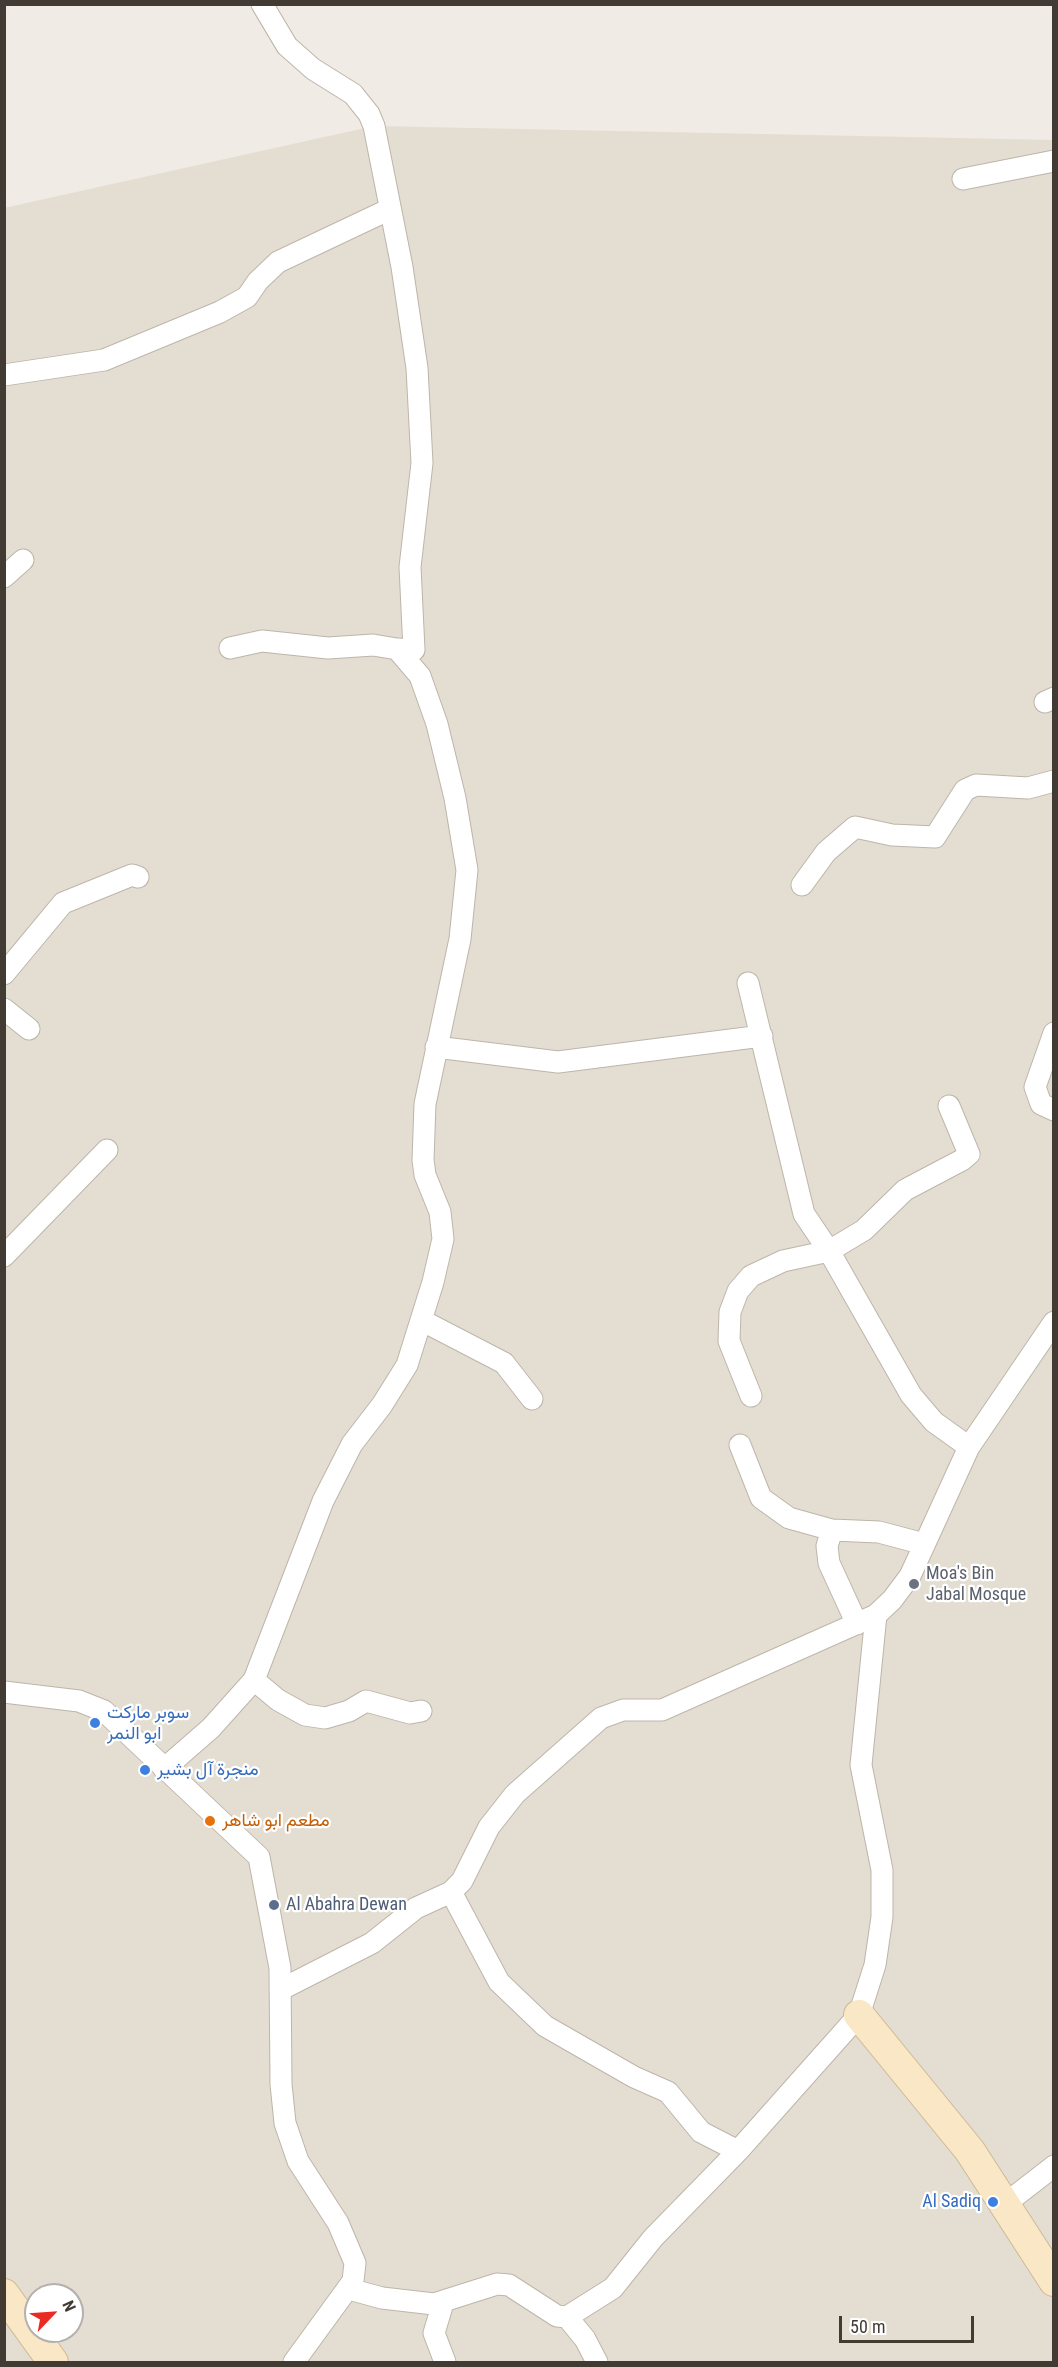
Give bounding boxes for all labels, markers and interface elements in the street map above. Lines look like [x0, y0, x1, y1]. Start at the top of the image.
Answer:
place label: Moa's Bin Jabal Mosque [926, 1563, 1026, 1606]
marker: Moa's Bin Jabal Mosque [907, 1577, 921, 1591]
place label: سوبر ماركت ابو النمر [107, 1702, 189, 1744]
marker: سوبر ماركت ابو النمر [88, 1716, 102, 1730]
place label: منجرة آل بشير [157, 1759, 259, 1781]
marker: منجرة آل بشير [138, 1763, 152, 1777]
place label: مطعم ابو شاهر [222, 1810, 330, 1832]
marker: مطعم ابو شاهر [203, 1814, 217, 1828]
place label: Al Abahra Dewan [286, 1894, 407, 1916]
marker: Al Abahra Dewan [267, 1898, 281, 1912]
place label: Al Sadiq [922, 2191, 981, 2213]
marker: Al Sadiq [986, 2195, 1000, 2209]
north arrow [24, 2283, 84, 2343]
text: N [58, 2298, 80, 2314]
scale bar [842, 2304, 977, 2342]
text: 50 m [850, 2316, 885, 2337]

